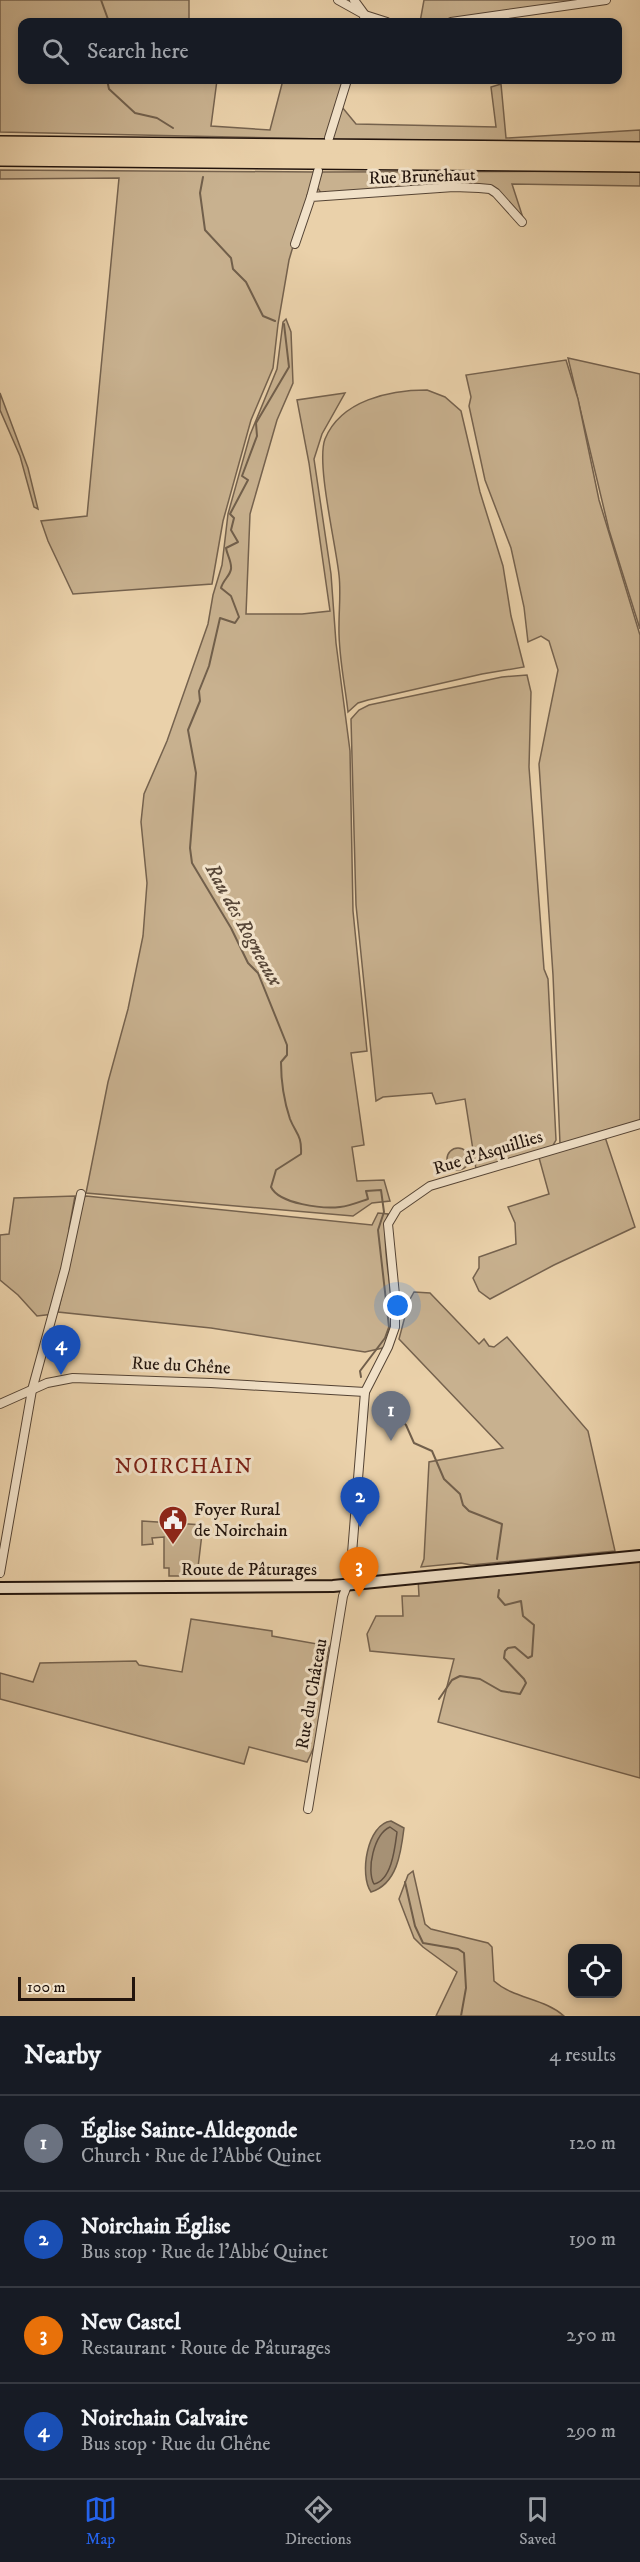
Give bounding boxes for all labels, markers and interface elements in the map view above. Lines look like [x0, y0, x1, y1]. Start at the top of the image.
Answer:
search box [18, 18, 622, 84]
icon: search [39, 35, 72, 68]
text: Search here [87, 38, 189, 65]
street label: Rue Brunehaut [368, 164, 476, 190]
water label: Rau des Rogneaux [199, 858, 288, 992]
street label: Rue d'Asquillies [430, 1126, 546, 1180]
your location [383, 1291, 412, 1320]
pin: 4 [42, 1326, 80, 1375]
street label: Rue du Chêne [131, 1352, 231, 1380]
pin: 1 [372, 1392, 410, 1441]
district label: NOIRCHAIN [115, 1454, 253, 1480]
pin: 2 [340, 1478, 380, 1527]
place label: Foyer Rural de Noirchain [194, 1499, 288, 1542]
public building icon: Foyer Rural de Noirchain [157, 1504, 189, 1546]
pin: 3 [340, 1548, 378, 1597]
street label: Route de Pâturages [181, 1559, 317, 1581]
street label: Rue du Château [291, 1637, 333, 1751]
map controls [568, 1944, 622, 1998]
button: locate [568, 1944, 622, 1998]
scale bar [18, 1974, 135, 2002]
text: 100 m [27, 1977, 66, 1997]
text: Nearby [24, 2039, 101, 2072]
text: 4 results [549, 2043, 616, 2068]
text: Église Sainte-Aldegonde [81, 2117, 297, 2144]
text: 1 [40, 2131, 47, 2156]
text: 120 m [569, 2131, 616, 2156]
text: Church · Rue de l'Abbé Quinet [81, 2144, 321, 2169]
text: Noirchain Église [81, 2213, 230, 2240]
text: 2 [39, 2227, 48, 2252]
text: 190 m [569, 2227, 616, 2252]
text: Bus stop · Rue de l'Abbé Quinet [81, 2240, 328, 2265]
text: New Castel [81, 2309, 181, 2336]
text: 3 [40, 2323, 47, 2348]
text: 250 m [566, 2323, 616, 2348]
text: Restaurant · Route de Pâturages [81, 2336, 331, 2361]
text: Noirchain Calvaire [81, 2405, 248, 2432]
text: 4 [38, 2419, 49, 2444]
text: 290 m [566, 2419, 616, 2444]
text: Bus stop · Rue du Chêne [81, 2432, 271, 2457]
tab: Map [84, 2493, 117, 2549]
tab: Directions [285, 2493, 351, 2549]
tab: Saved [519, 2493, 556, 2549]

